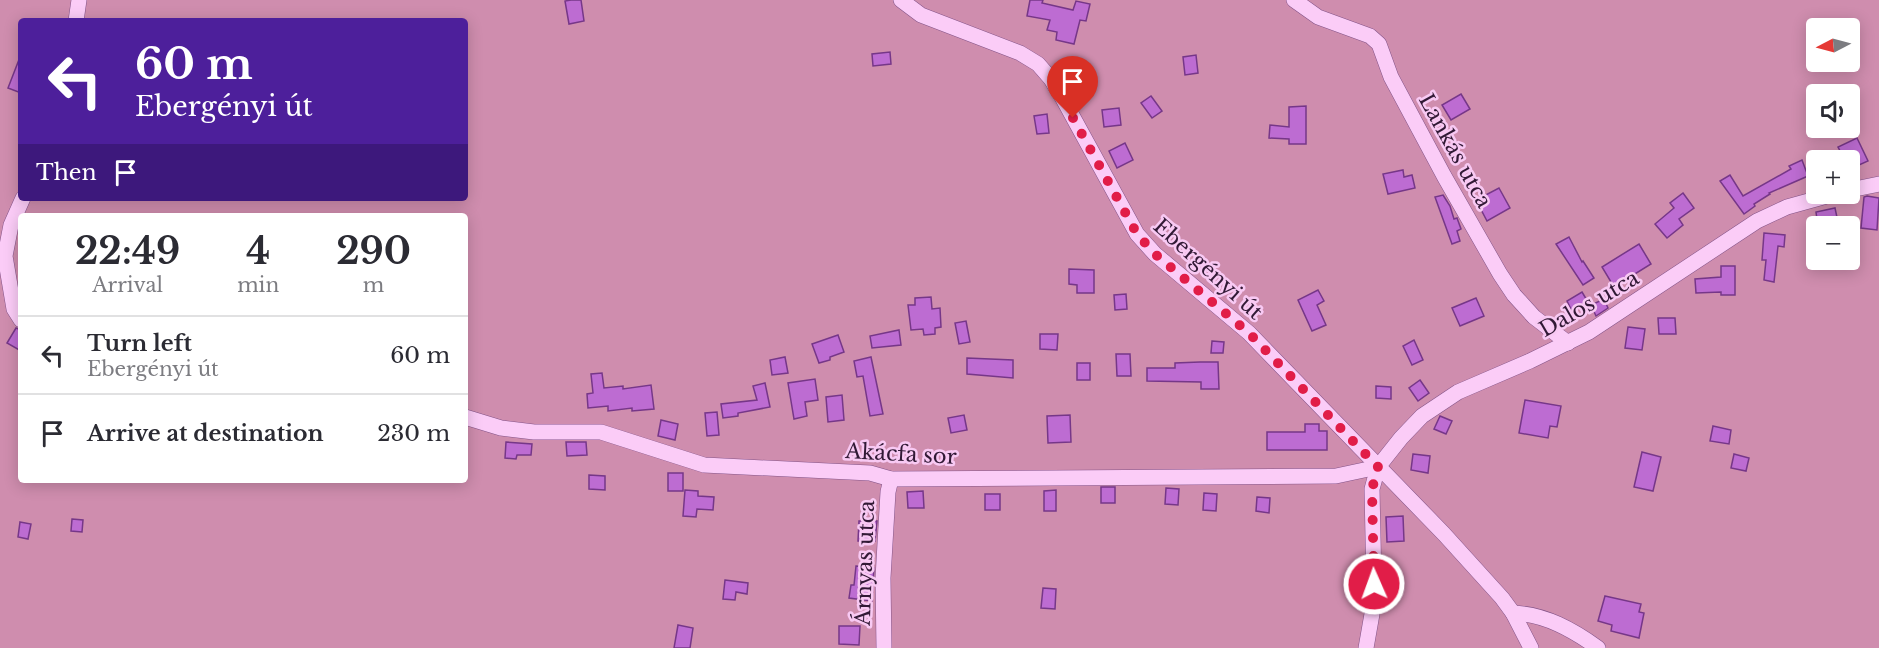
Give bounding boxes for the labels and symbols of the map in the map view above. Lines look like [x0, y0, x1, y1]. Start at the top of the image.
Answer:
north arrow [1806, 18, 1860, 72]
pin [1047, 56, 1098, 118]
street label: Lankás utca [1413, 89, 1497, 213]
street label: Ebergényi út [1148, 213, 1268, 325]
street label: Dalos utca [1534, 265, 1644, 343]
street label: Akácfa sor [844, 438, 957, 470]
street label: Árnyas utca [850, 499, 880, 627]
position arrow [1342, 552, 1406, 616]

